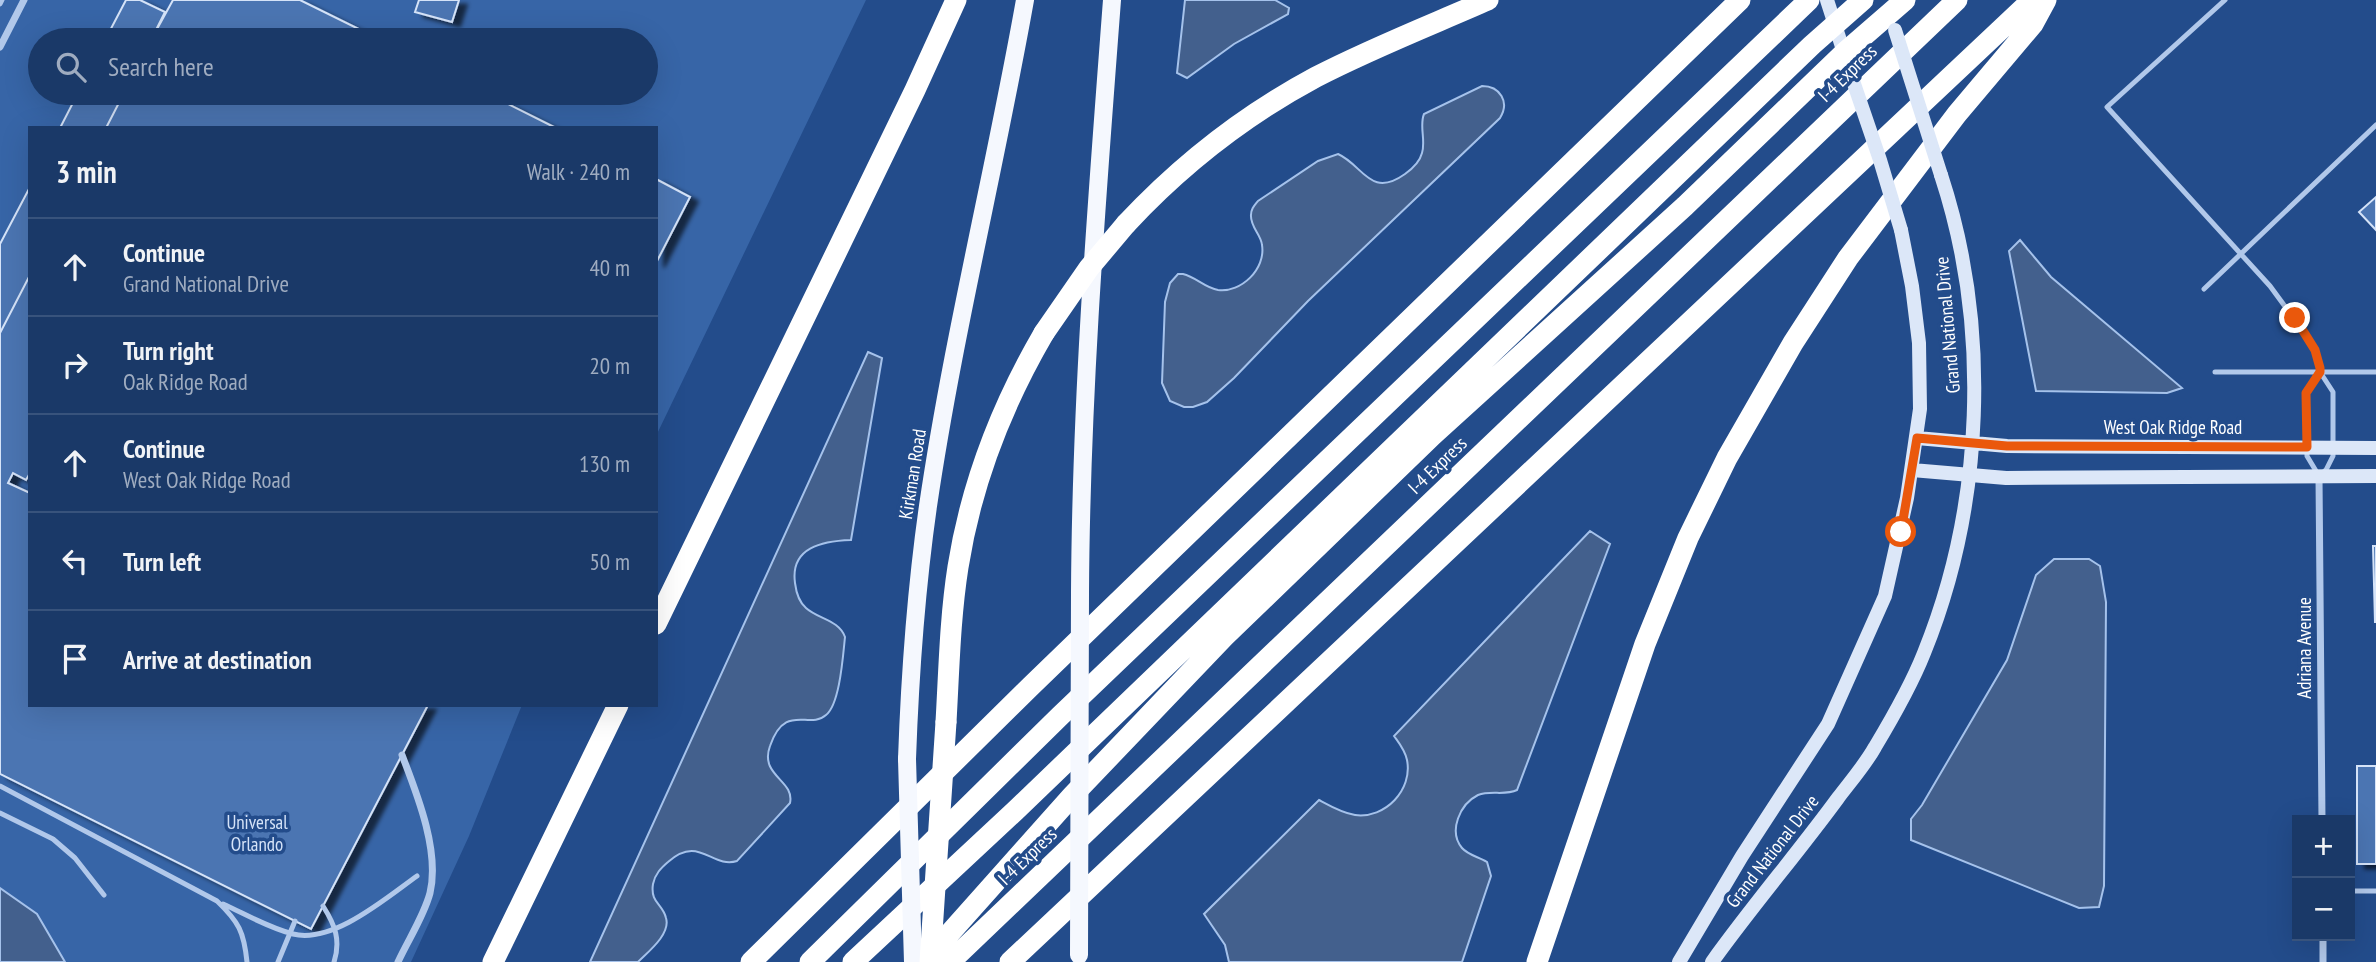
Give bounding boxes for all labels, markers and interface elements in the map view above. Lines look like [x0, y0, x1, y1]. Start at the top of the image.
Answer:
search box [28, 28, 658, 105]
street label: I-4 Express [1813, 39, 1881, 107]
icon: search [52, 48, 90, 86]
text: Search here [108, 50, 214, 83]
text: 3 min [56, 152, 117, 191]
text: Walk · 240 m [527, 157, 630, 186]
text: Continue [123, 236, 205, 269]
icon: ahead [56, 248, 94, 286]
text: 40 m [589, 253, 630, 282]
street label: Grand National Drive [1929, 256, 1965, 394]
text: Grand National Drive [123, 269, 289, 298]
route end [2279, 302, 2310, 333]
text: Turn right [123, 334, 214, 367]
icon: right [56, 346, 94, 384]
text: 20 m [589, 351, 630, 380]
text: Oak Ridge Road [123, 367, 248, 396]
street label: West Oak Ridge Road [2104, 415, 2242, 439]
street label: Kirkman Road [893, 427, 931, 521]
street label: I-4 Express [1403, 431, 1471, 499]
text: Continue [123, 432, 205, 465]
icon: ahead [56, 444, 94, 482]
text: 130 m [579, 449, 630, 478]
text: West Oak Ridge Road [123, 465, 291, 494]
route start [1885, 516, 1916, 547]
icon: left [56, 542, 94, 580]
text: Turn left [123, 545, 201, 578]
text: 50 m [589, 547, 630, 576]
street label: Adriana Avenue [2292, 597, 2316, 699]
icon: arrive [56, 640, 94, 678]
text: Arrive at destination [123, 643, 312, 676]
street label: Grand National Drive [1720, 790, 1824, 912]
park label: Universal Orlando [226, 810, 288, 856]
map controls [2292, 815, 2355, 941]
button: + [2292, 815, 2355, 878]
street label: I-4 Express [993, 822, 1061, 890]
button: − [2292, 878, 2355, 941]

